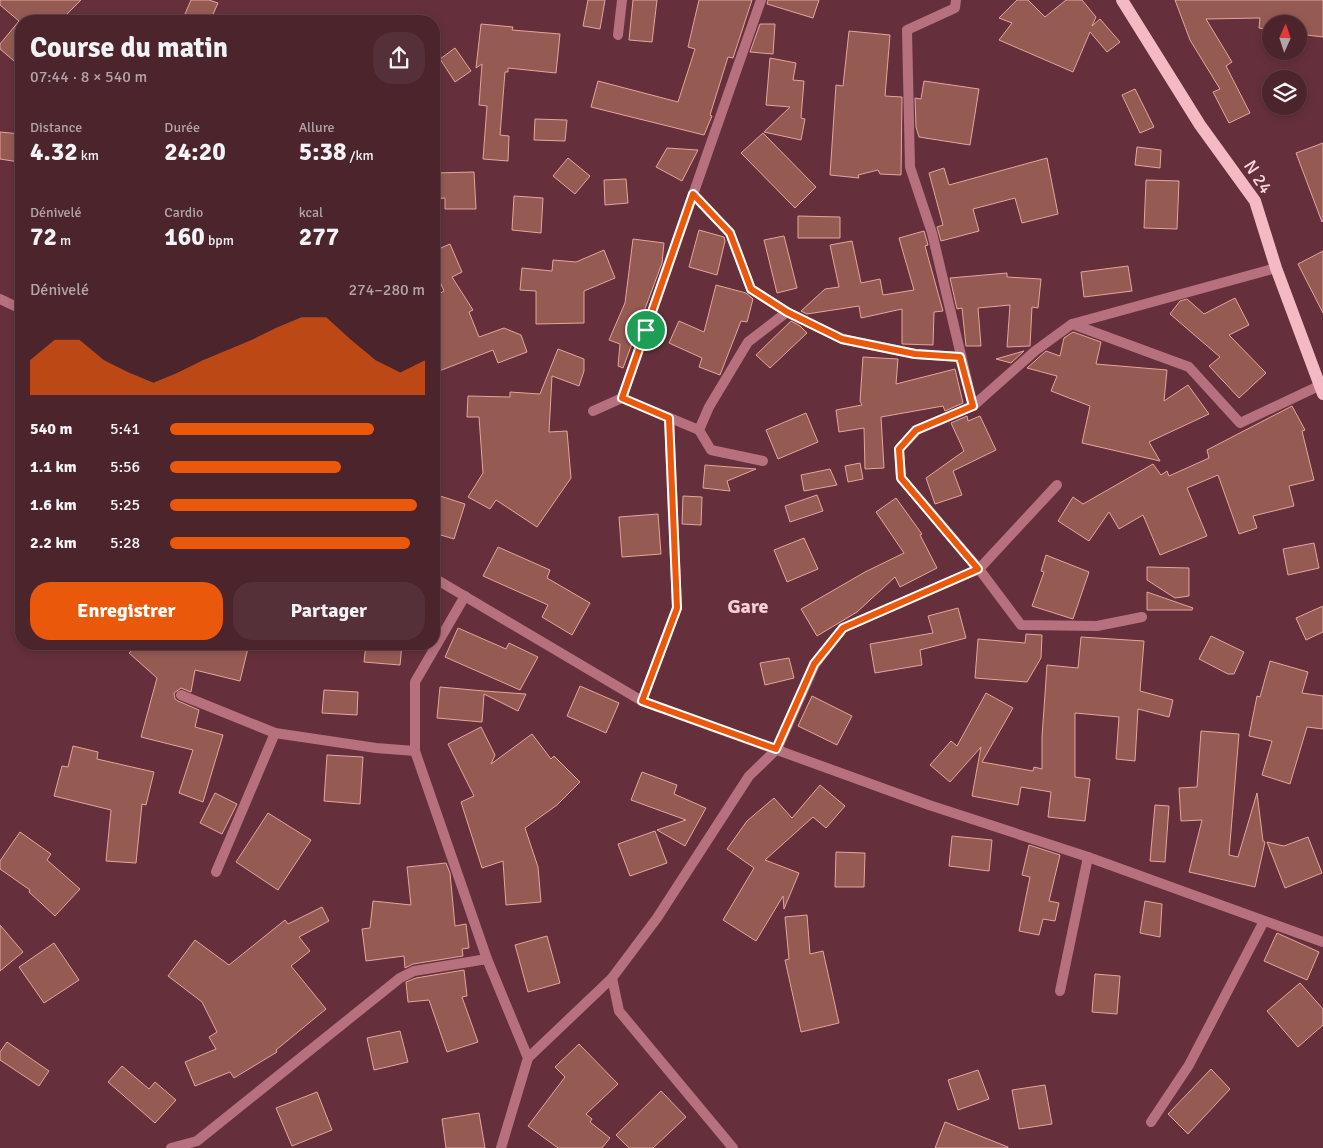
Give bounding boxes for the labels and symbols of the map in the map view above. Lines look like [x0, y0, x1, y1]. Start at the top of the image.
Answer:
north arrow [1262, 15, 1308, 60]
street label: N 24 [1239, 156, 1277, 198]
pin [625, 309, 667, 351]
district label: Gare [728, 594, 769, 619]

